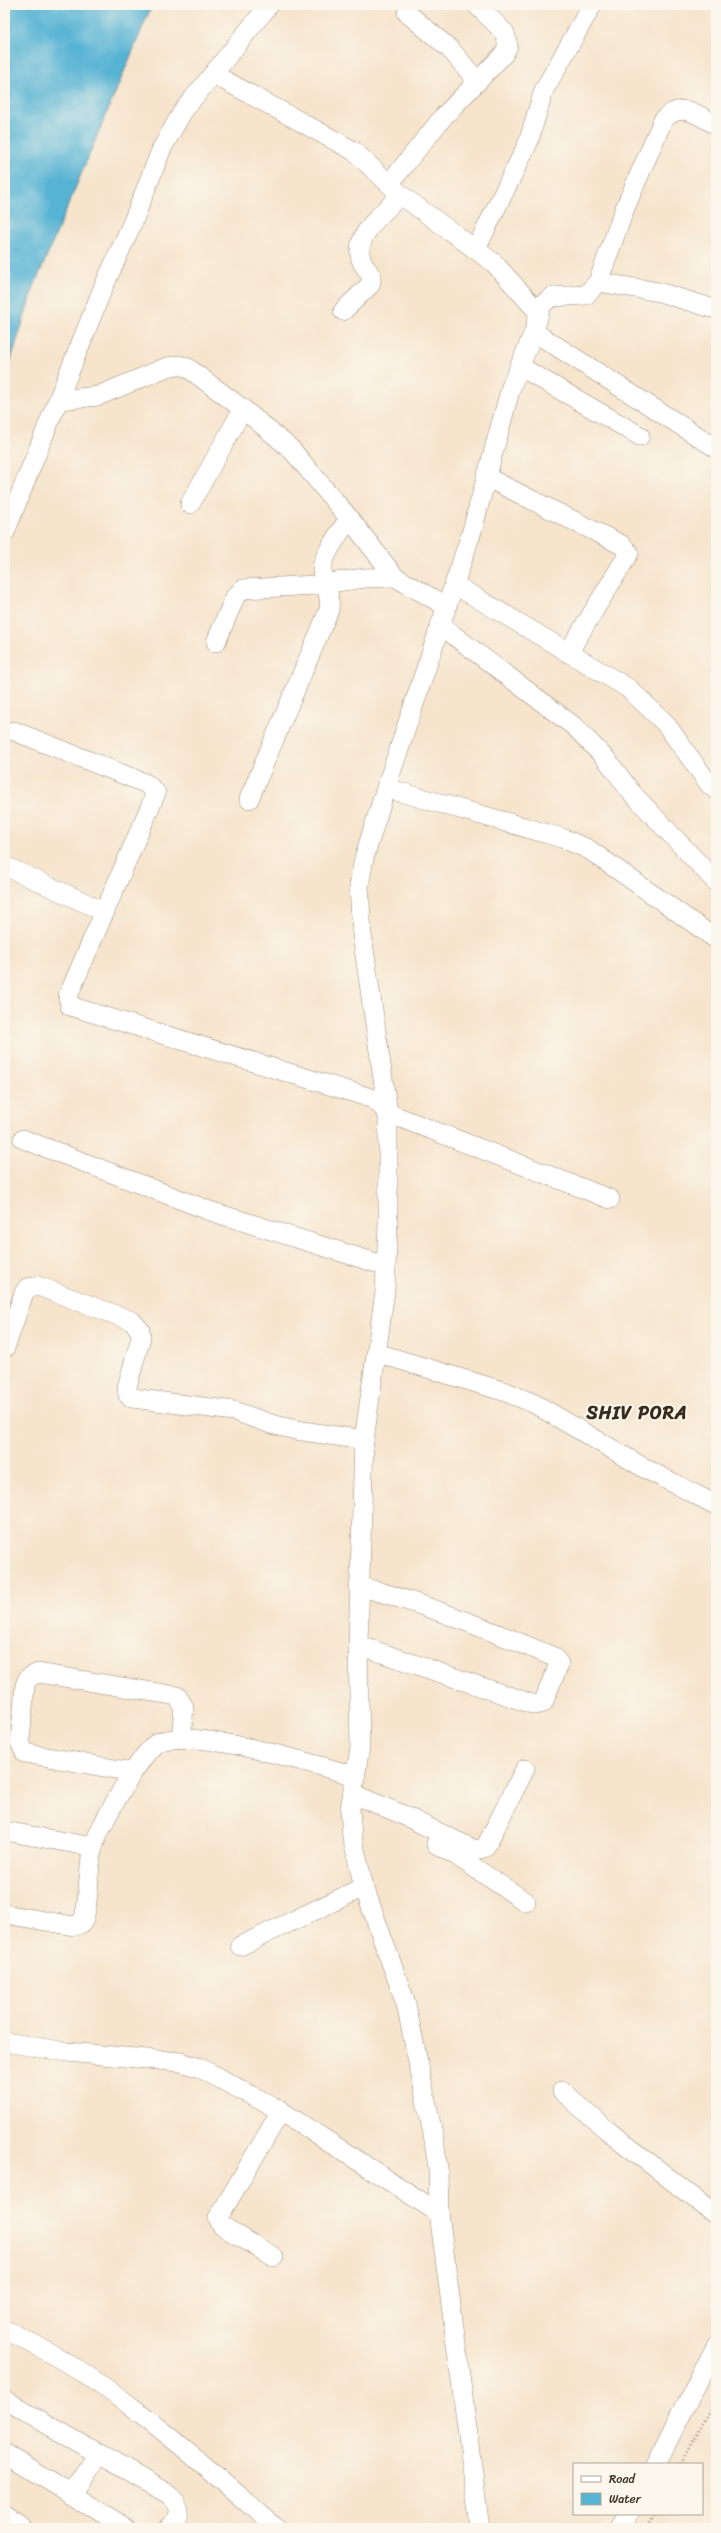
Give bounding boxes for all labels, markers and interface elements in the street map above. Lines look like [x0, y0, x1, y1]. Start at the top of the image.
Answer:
district label: SHIV PORA [586, 1397, 687, 1429]
legend [573, 2463, 703, 2515]
text: Road [609, 2468, 636, 2490]
text: Water [609, 2488, 642, 2510]

